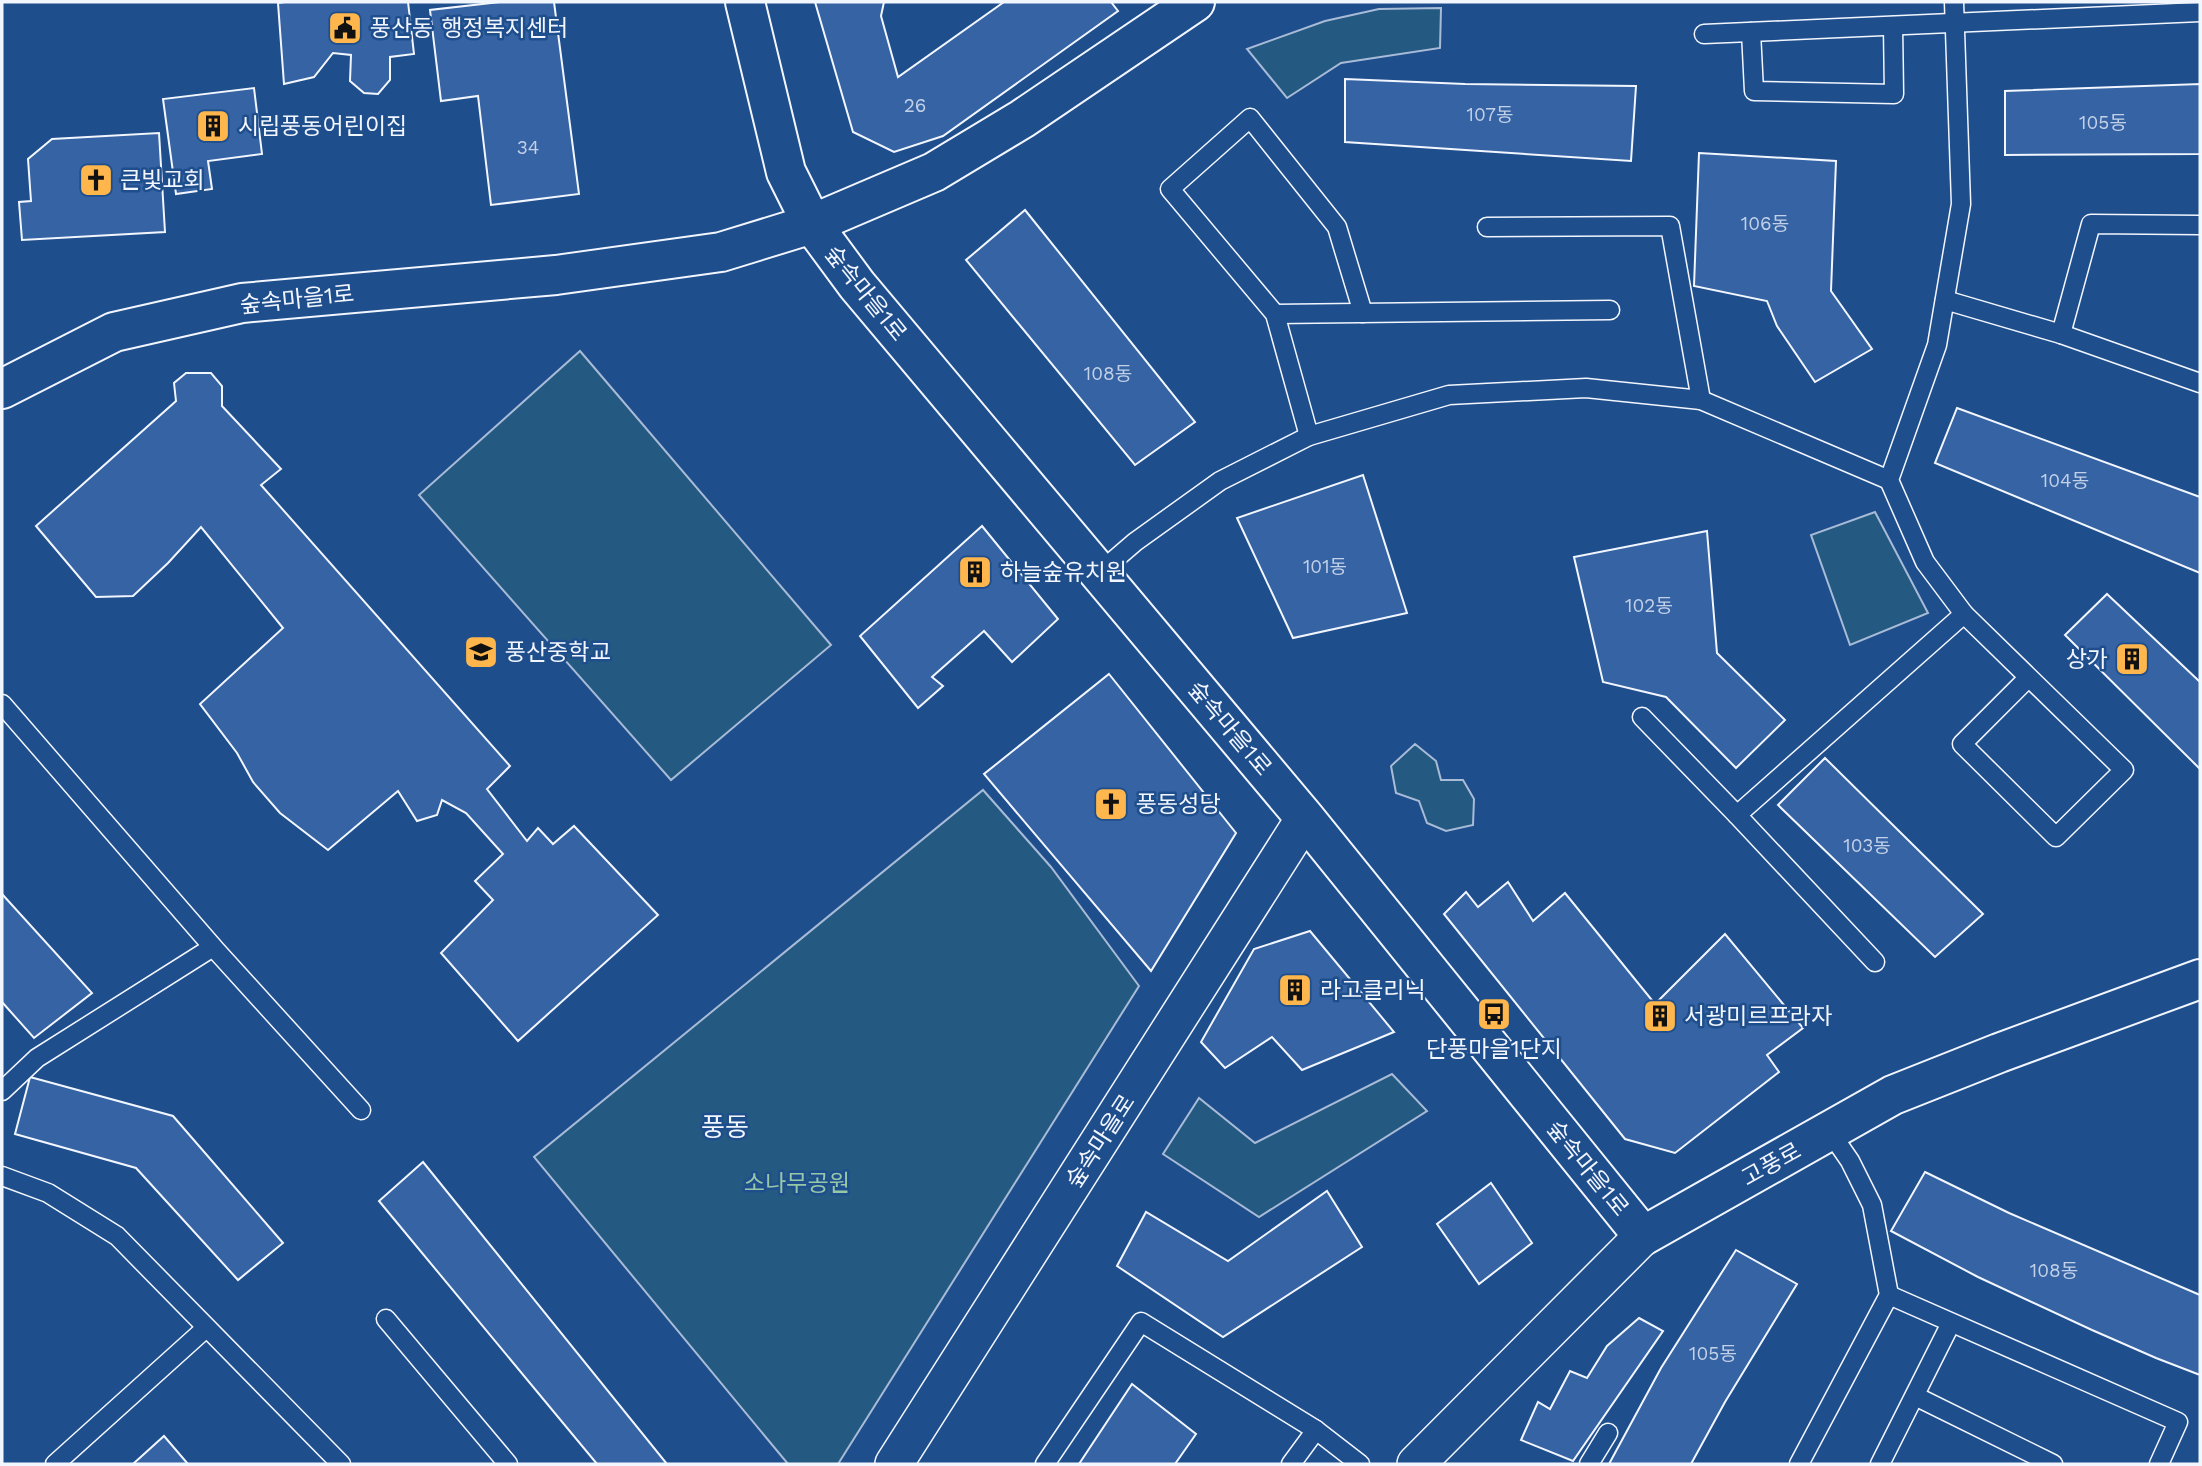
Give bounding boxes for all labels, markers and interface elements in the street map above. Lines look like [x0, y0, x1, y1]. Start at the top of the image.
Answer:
public building icon: 풍산동 행정복지센터 [326, 9, 364, 47]
place label: 풍산동 행정복지센터 [370, 15, 568, 42]
house number: 26 [904, 94, 926, 117]
house number: 107동 [1467, 103, 1514, 126]
building icon: 시립풍동어린이집 [194, 107, 232, 145]
house number: 105동 [2079, 111, 2127, 134]
place label: 시립풍동어린이집 [238, 113, 407, 140]
house number: 34 [517, 136, 539, 159]
church icon: 큰빛교회 [77, 161, 115, 199]
place label: 큰빛교회 [120, 167, 205, 194]
house number: 106동 [1741, 212, 1789, 235]
street label: 숲속마을1로 [819, 240, 912, 346]
street label: 숲속마을1로 [239, 280, 356, 319]
house number: 108동 [1084, 362, 1132, 385]
house number: 104동 [2041, 469, 2089, 492]
building icon: 하늘숲유치원 [956, 553, 994, 591]
house number: 101동 [1303, 555, 1347, 578]
place label: 하늘숲유치원 [1000, 559, 1127, 586]
house number: 102동 [1625, 594, 1673, 617]
school or university icon: 풍산중학교 [462, 633, 500, 671]
place label: 풍산중학교 [505, 639, 611, 666]
building icon: 상가 [2113, 640, 2151, 678]
place label: 상가 [2066, 646, 2108, 673]
street label: 숲속마을1로 [1182, 676, 1277, 781]
church icon: 풍동성당 [1092, 785, 1130, 823]
place label: 풍동성당 [1136, 791, 1221, 818]
house number: 103동 [1843, 834, 1891, 857]
building icon: 라고클리닉 [1276, 971, 1314, 1009]
place label: 라고클리닉 [1320, 977, 1426, 1004]
bus stop icon: 단풍마을1단지 [1475, 995, 1513, 1033]
building icon: 서광미르프라자 [1641, 997, 1679, 1035]
place label: 서광미르프라자 [1684, 1003, 1832, 1030]
place label: 단풍마을1단지 [1426, 1036, 1562, 1063]
street label: 숲속마을로 [1060, 1090, 1141, 1193]
district label: 풍동 [701, 1112, 749, 1142]
street label: 숲속마을1로 [1541, 1115, 1634, 1221]
street label: 고풍로 [1737, 1137, 1806, 1192]
park label: 소나무공원 [744, 1170, 850, 1197]
house number: 108동 [2030, 1259, 2078, 1282]
house number: 105동 [1689, 1342, 1737, 1365]

